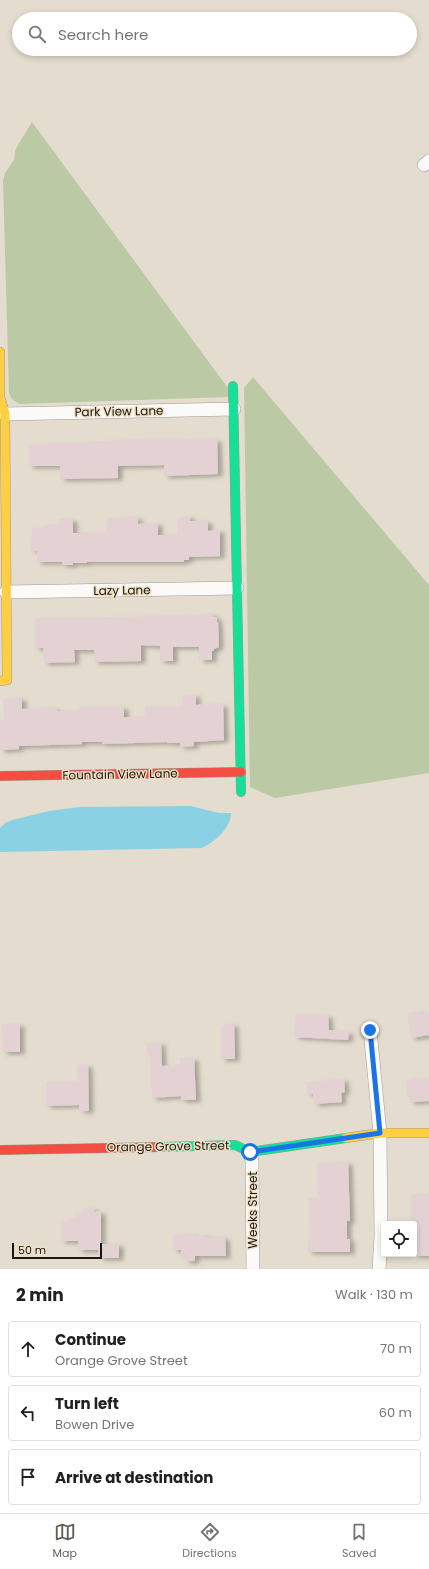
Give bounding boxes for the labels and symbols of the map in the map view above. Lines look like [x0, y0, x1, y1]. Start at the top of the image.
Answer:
street label: Park View Lane [74, 402, 164, 420]
street label: Lazy Lane [93, 581, 151, 599]
street label: Fountain View Lane [62, 764, 178, 784]
route end [361, 1021, 379, 1039]
street label: Orange Grove Street [107, 1136, 229, 1156]
route start [241, 1143, 259, 1161]
street label: Weeks Street [244, 1171, 261, 1249]
scale bar [12, 1241, 102, 1260]

